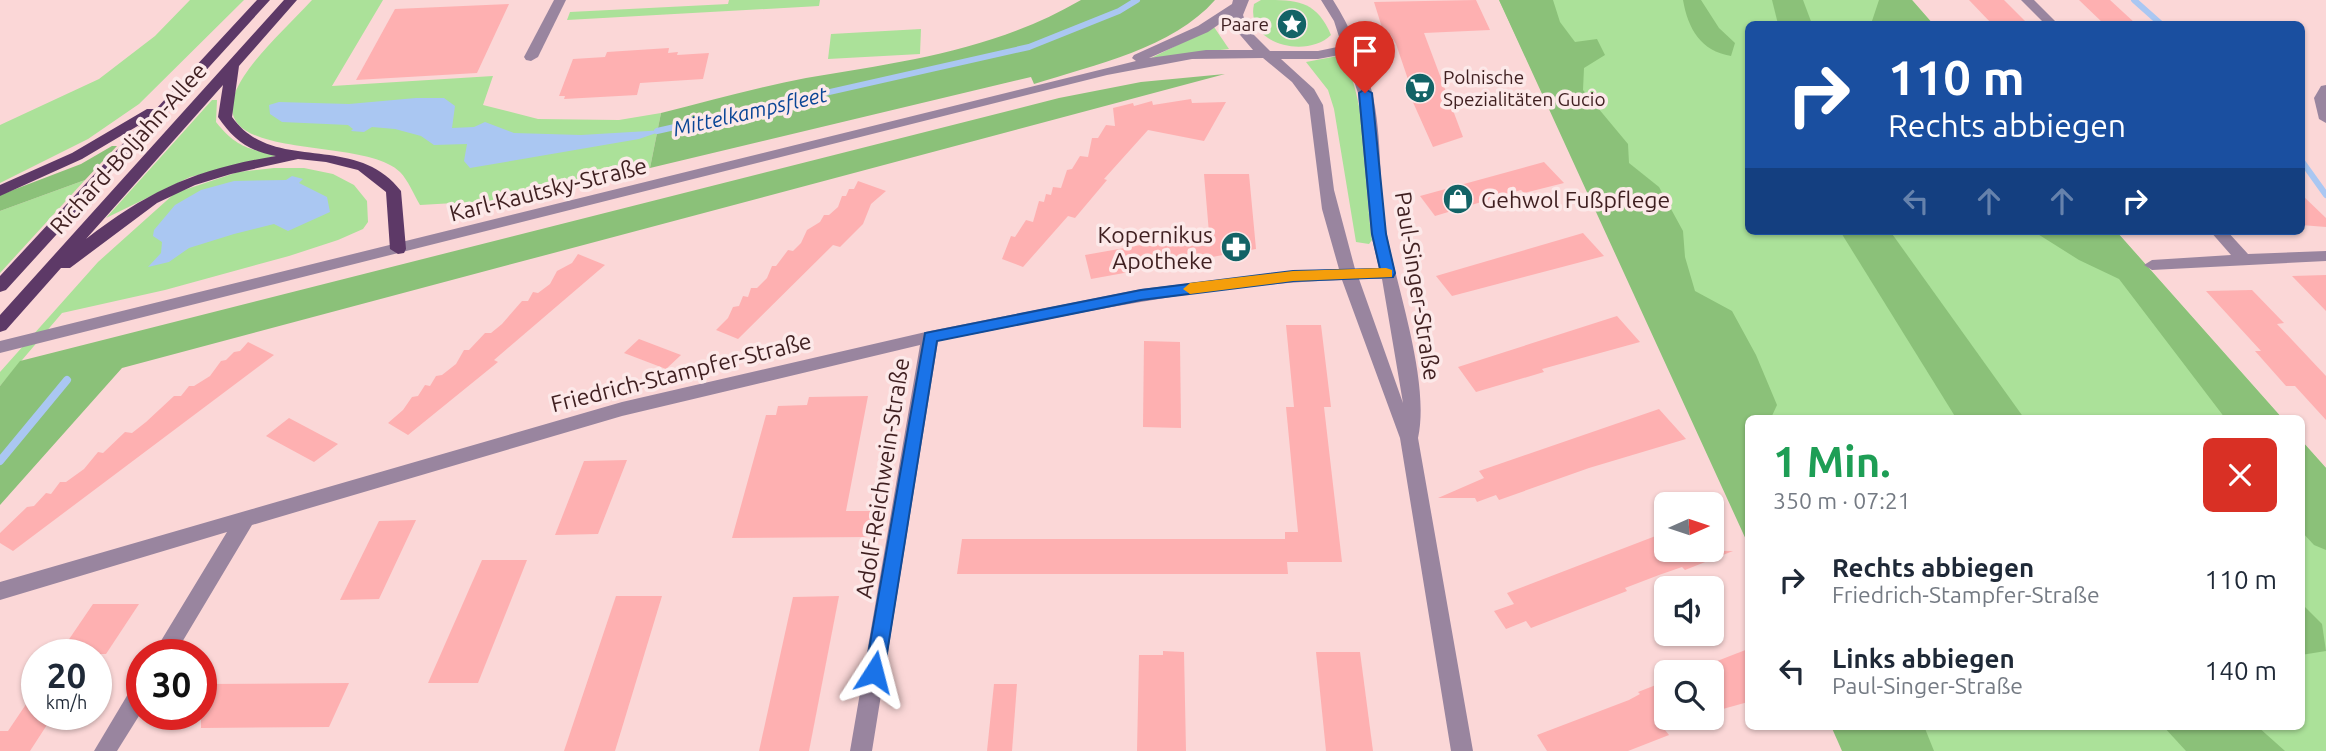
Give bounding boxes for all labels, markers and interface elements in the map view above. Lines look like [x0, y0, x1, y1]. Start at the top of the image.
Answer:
place icon: Paare [1275, 7, 1309, 41]
place label: Paare [1221, 13, 1269, 35]
pin [1335, 21, 1395, 93]
icon: arrive [1346, 32, 1384, 70]
icon: right [1773, 49, 1864, 140]
text: 110 m [1888, 49, 2025, 104]
street label: Richard-Boljahn-Allee [45, 57, 211, 239]
place label: Polnische Spezialitäten Gucio [1443, 66, 1606, 110]
supermarket icon: Polnische Spezialitäten Gucio [1403, 71, 1437, 105]
water label: Mittelkampsfleet [670, 81, 830, 140]
text: Rechts abbiegen [1888, 107, 2126, 143]
street label: Karl-Kautsky-Straße [447, 152, 649, 226]
shop icon: Gehwol Fußpflege [1441, 182, 1475, 216]
icon: left [1897, 182, 1935, 220]
icon: ahead [1970, 182, 2008, 220]
icon: ahead [2043, 182, 2081, 220]
icon: right [2116, 182, 2154, 220]
place label: Gehwol Fußpflege [1481, 187, 1670, 212]
street label: Paul-Singer-Straße [1391, 190, 1445, 382]
place label: Kopernikus Apotheke [1098, 222, 1213, 273]
pharmacy icon: Kopernikus Apotheke [1219, 230, 1253, 264]
street label: Friedrich-Stampfer-Straße [548, 327, 814, 417]
street label: Adolf-Reichwein-Straße [851, 356, 913, 600]
text: 1 Min. [1773, 438, 1891, 485]
button: close [2203, 438, 2277, 512]
text: 350 m · 07:21 [1773, 488, 1911, 513]
north arrow [1654, 492, 1724, 562]
map controls [1654, 492, 1724, 730]
text: Rechts abbiegen [1832, 553, 2034, 582]
icon: right [1773, 561, 1811, 599]
text: 110 m [2205, 565, 2277, 594]
button: sound [1654, 576, 1724, 646]
text: Friedrich-Stampfer-Straße [1832, 582, 2100, 607]
position arrow [837, 635, 911, 709]
speed limit sign: 30 [126, 639, 217, 730]
text: Links abbiegen [1832, 644, 2015, 673]
icon: left [1773, 652, 1811, 690]
text: 20 [47, 655, 86, 695]
text: 140 m [2205, 656, 2277, 685]
button: search [1654, 660, 1724, 730]
text: Paul-Singer-Straße [1832, 673, 2023, 698]
text: km/h [46, 692, 87, 712]

